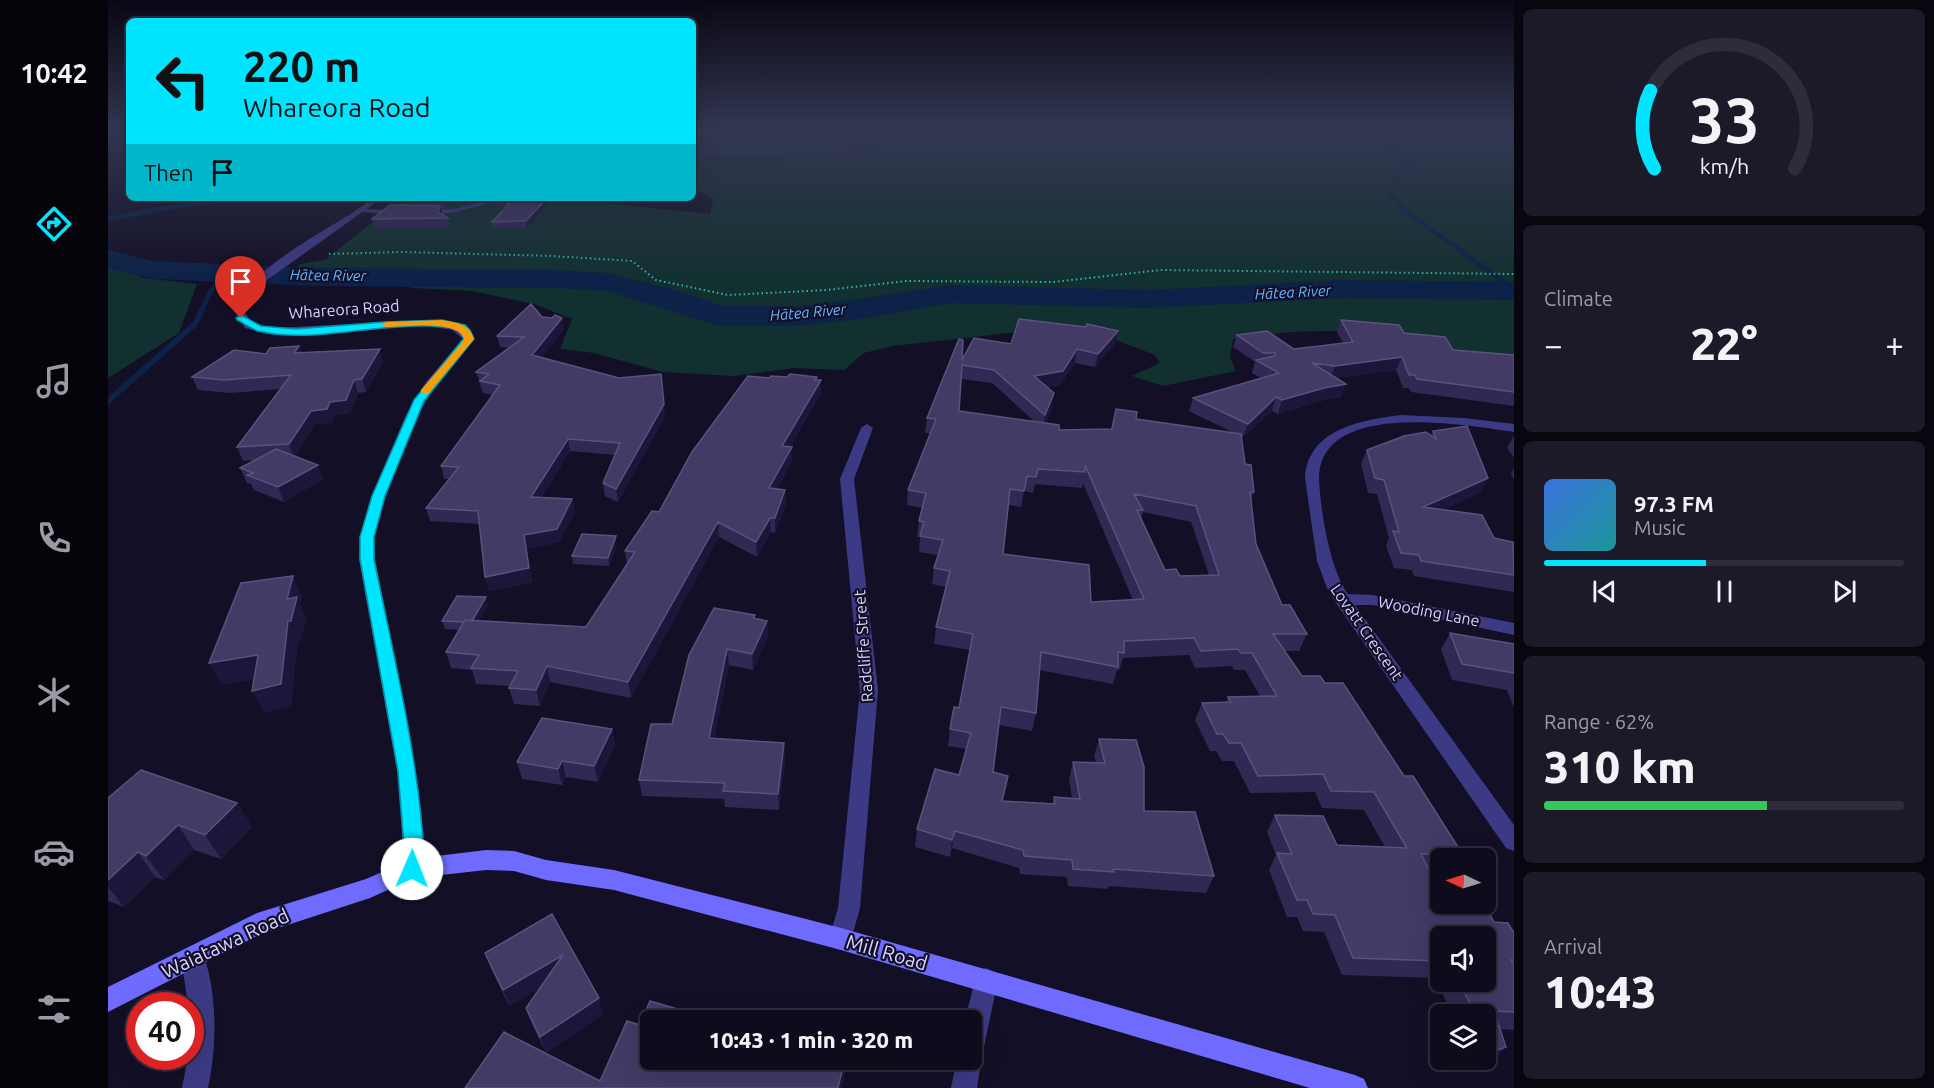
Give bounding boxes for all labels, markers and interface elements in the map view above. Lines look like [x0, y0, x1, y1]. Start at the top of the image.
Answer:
icon: left [144, 42, 222, 120]
text: 220 m [243, 43, 360, 90]
text: 10:42 [20, 58, 88, 88]
text: 33 [1689, 86, 1759, 156]
text: Whareora Road [243, 92, 431, 122]
text: km/h [1699, 155, 1749, 179]
icon: arrive [206, 156, 239, 189]
text: Then [144, 160, 194, 185]
icon: directions [33, 203, 75, 245]
pin [215, 256, 266, 318]
icon: arrive [224, 265, 257, 298]
water label: Hātea River [290, 266, 368, 284]
water label: Hātea River [1254, 281, 1333, 302]
text: Climate [1544, 287, 1613, 310]
street label: Whareora Road [288, 296, 400, 322]
water label: Hātea River [769, 300, 848, 324]
text: 22° [1690, 318, 1758, 369]
text: − [1544, 326, 1563, 363]
text: + [1885, 326, 1904, 363]
icon: music [33, 360, 75, 402]
text: 97.3 FM [1634, 491, 1714, 516]
text: Music [1634, 516, 1686, 539]
icon: phone [33, 517, 75, 559]
icon: previous [1588, 575, 1621, 608]
icon: pause [1708, 575, 1741, 608]
icon: next [1828, 575, 1861, 608]
street label: Lovatt Crescent [1327, 581, 1407, 684]
street label: Radcliffe Street [850, 589, 876, 703]
street label: Wooding Lane [1377, 592, 1481, 630]
icon: climate [33, 674, 75, 716]
text: Range · 62% [1544, 710, 1654, 733]
text: 310 km [1544, 741, 1696, 792]
icon: car [33, 831, 75, 873]
position arrow [380, 837, 444, 901]
north arrow [1430, 848, 1496, 914]
map controls [1430, 848, 1496, 1070]
street label: Waiatawa Road [158, 903, 292, 983]
button: sound [1430, 926, 1496, 992]
street label: Mill Road [844, 929, 930, 975]
text: Arrival [1544, 935, 1602, 958]
text: 10:43 [1544, 966, 1657, 1017]
icon: filters [33, 988, 75, 1030]
speed limit sign: 40 [126, 992, 204, 1070]
button: layers [1430, 1004, 1496, 1070]
text: 10:43 · 1 min · 320 m [709, 1027, 913, 1052]

